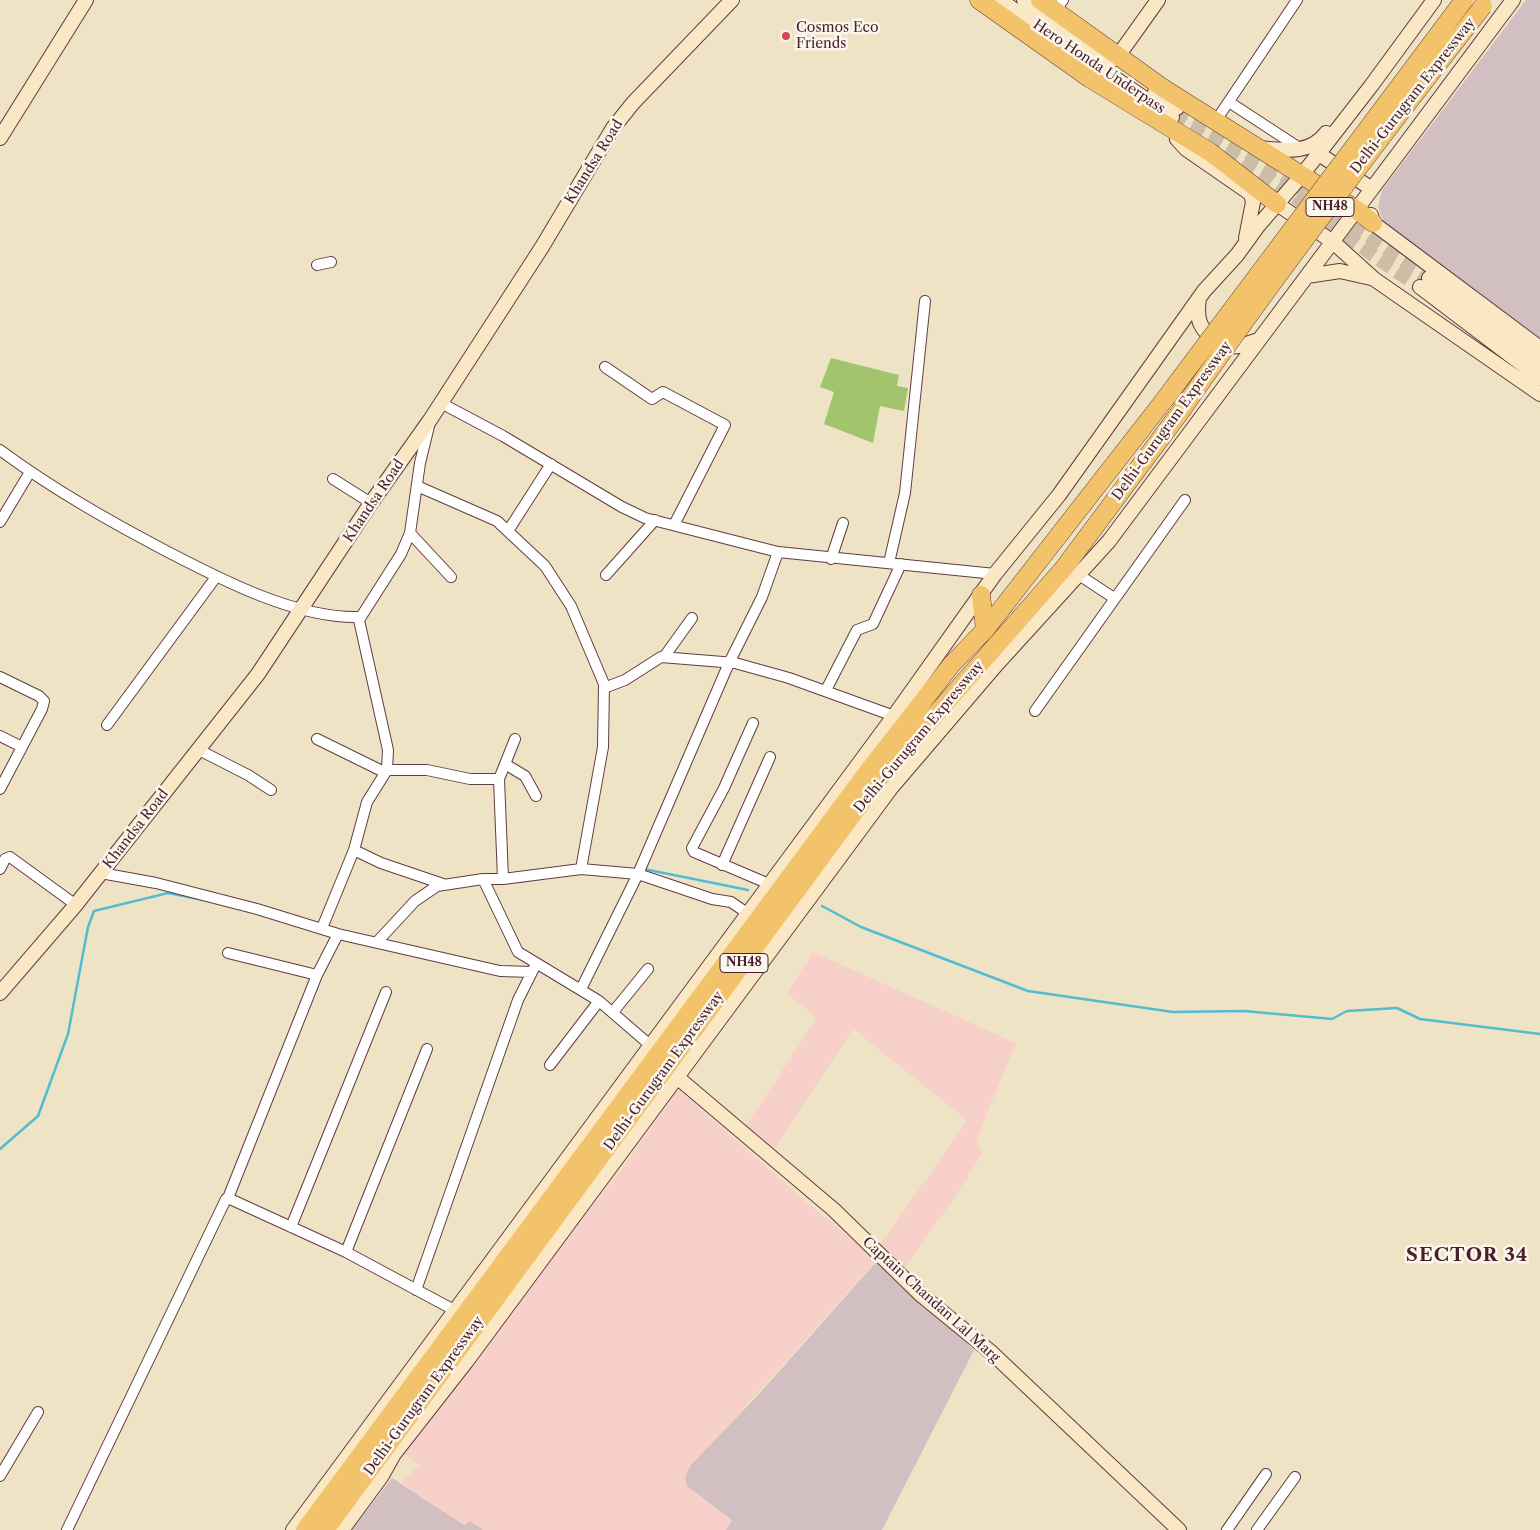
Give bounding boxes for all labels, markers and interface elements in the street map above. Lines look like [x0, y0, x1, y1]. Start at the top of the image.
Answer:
street label: Delhi-Gurugram Expressway [1347, 15, 1479, 177]
street label: Hero Honda Underpass [1030, 16, 1168, 118]
place label: Cosmos Eco Friends [796, 20, 879, 52]
marker: Cosmos Eco Friends [780, 30, 792, 42]
street label: Khandsa Road [561, 117, 627, 207]
road number: NH48 [1306, 198, 1354, 216]
street label: Delhi-Gurugram Expressway [1109, 338, 1235, 504]
street label: Khandsa Road [340, 456, 408, 546]
street label: Delhi-Gurugram Expressway [851, 658, 987, 816]
street label: Khandsa Road [100, 786, 172, 872]
road number: NH48 [720, 954, 768, 972]
street label: Delhi-Gurugram Expressway [601, 988, 727, 1154]
street label: Captain Chandan Lal Marg [859, 1234, 1003, 1366]
district label: SECTOR 34 [1405, 1245, 1529, 1267]
street label: Delhi-Gurugram Expressway [361, 1313, 487, 1479]

